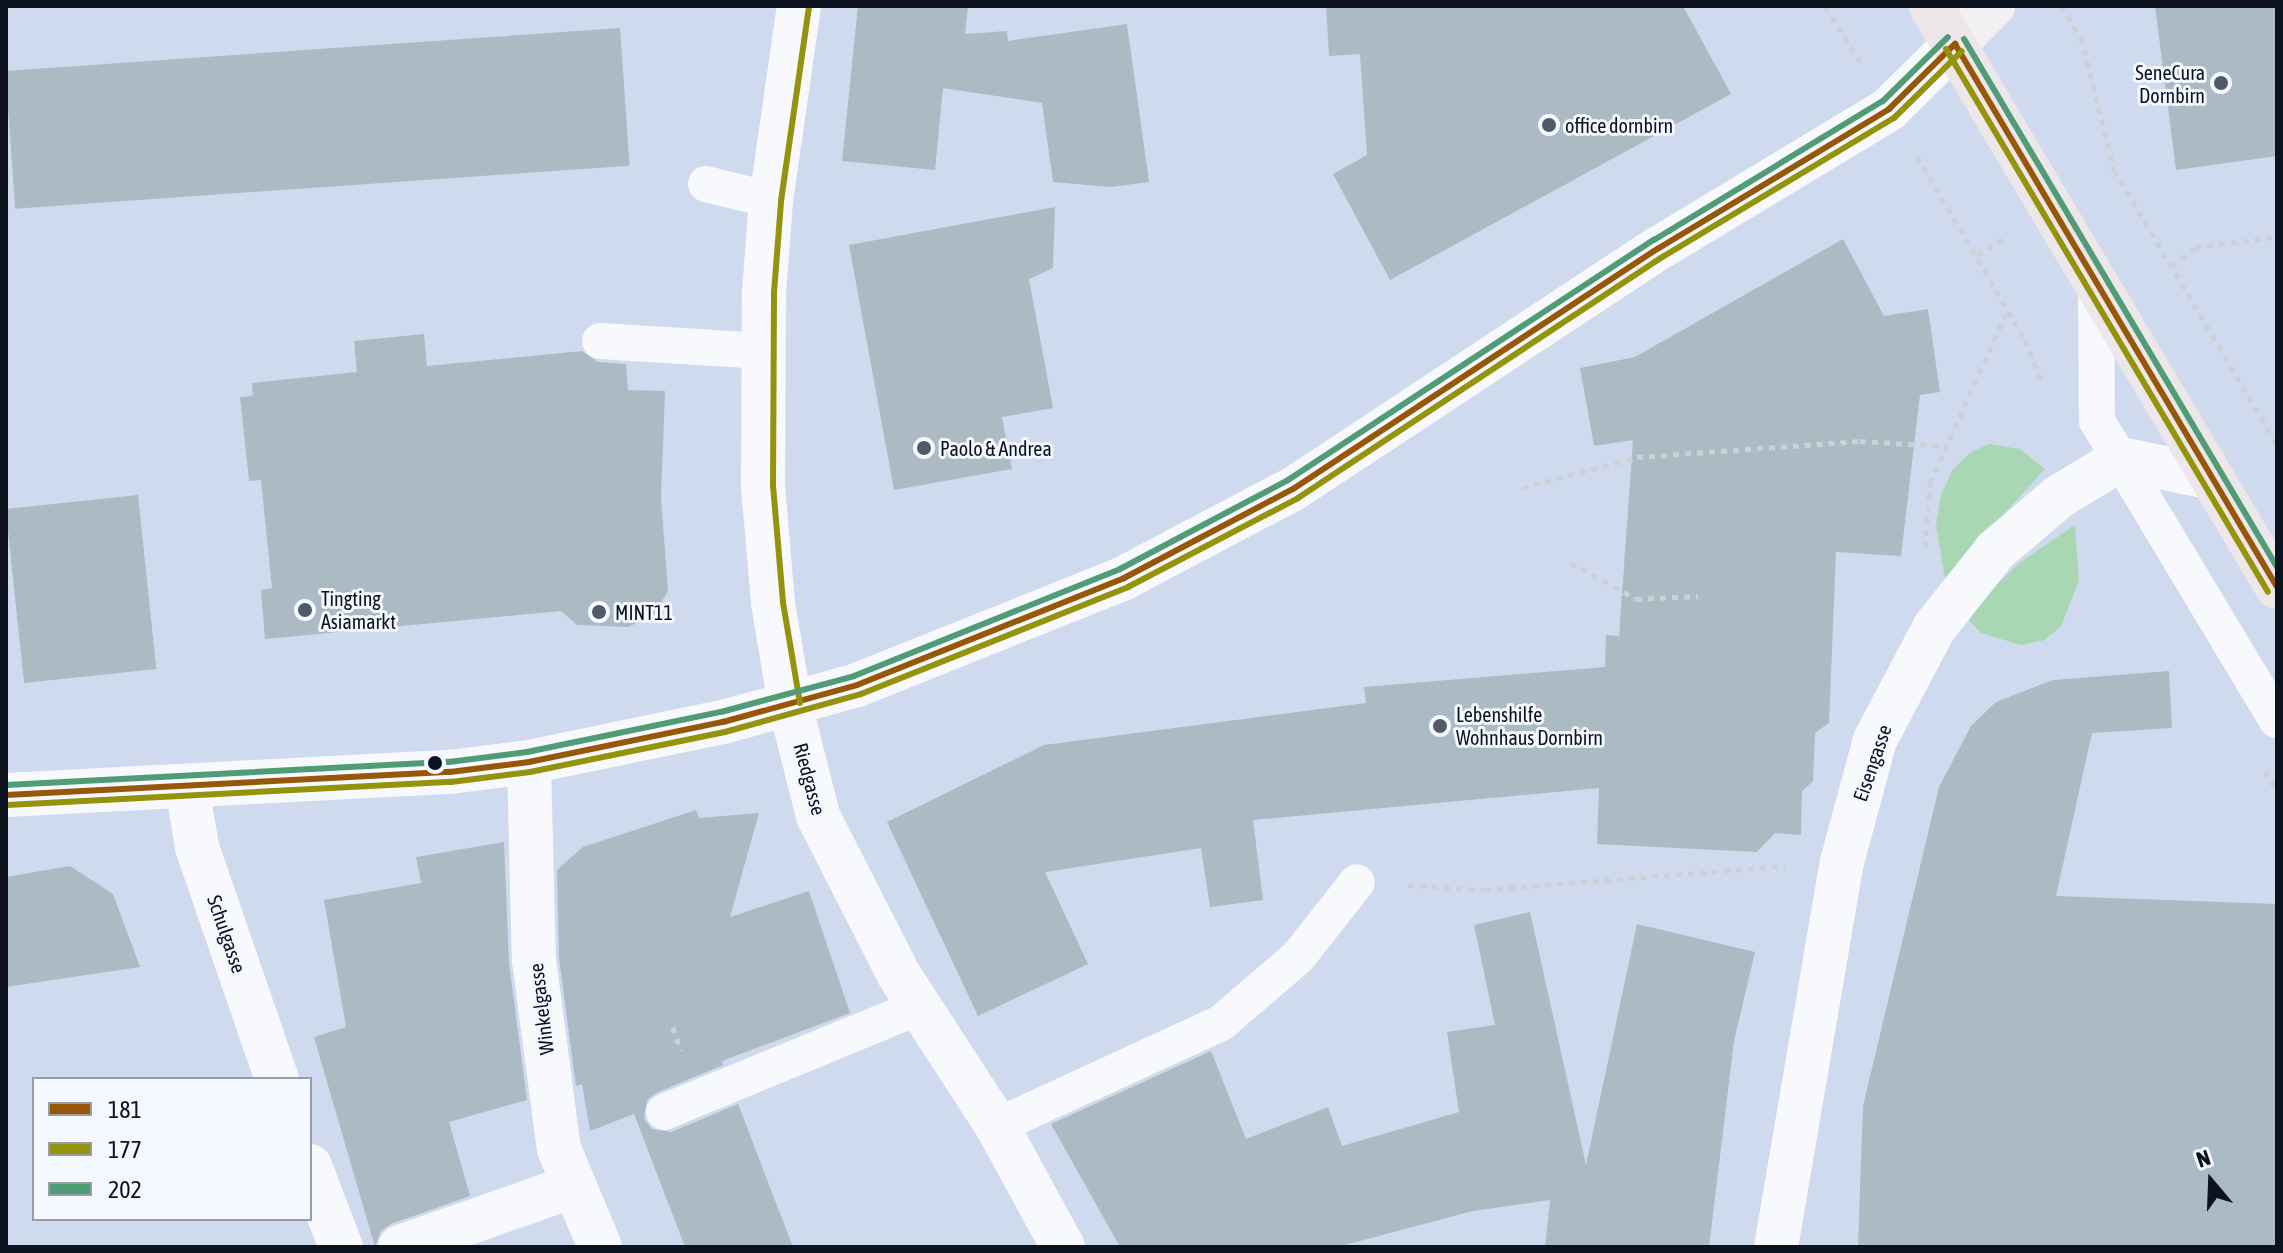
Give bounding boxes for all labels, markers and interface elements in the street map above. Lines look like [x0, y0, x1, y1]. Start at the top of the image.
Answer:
place label: SeneCura Dornbirn [2135, 60, 2205, 107]
marker: SeneCura Dornbirn [2212, 74, 2230, 92]
place label: office dornbirn [1565, 113, 1673, 137]
marker: office dornbirn [1540, 116, 1558, 134]
place label: Paolo & Andrea [940, 436, 1052, 460]
marker: Paolo & Andrea [915, 439, 933, 457]
place label: Tingting Asiamarkt [321, 586, 396, 633]
place label: MINT11 [615, 600, 673, 624]
marker: Tingting Asiamarkt [296, 601, 314, 619]
marker: MINT11 [590, 603, 608, 621]
place label: Lebenshilfe Wohnhaus Dornbirn [1456, 702, 1603, 749]
marker: Lebenshilfe Wohnhaus Dornbirn [1431, 717, 1449, 735]
street label: Eisengasse [1848, 721, 1896, 805]
street label: Riedgasse [789, 740, 831, 818]
unlabelled marker [427, 755, 443, 771]
street label: Schulgasse [202, 892, 252, 976]
street label: Winkelgasse [523, 962, 559, 1056]
legend [32, 1077, 312, 1221]
text: 181 [108, 1096, 142, 1123]
text: 177 [108, 1136, 142, 1163]
north arrow [2171, 1141, 2251, 1221]
text: N [2193, 1144, 2214, 1173]
text: 202 [108, 1176, 142, 1203]

